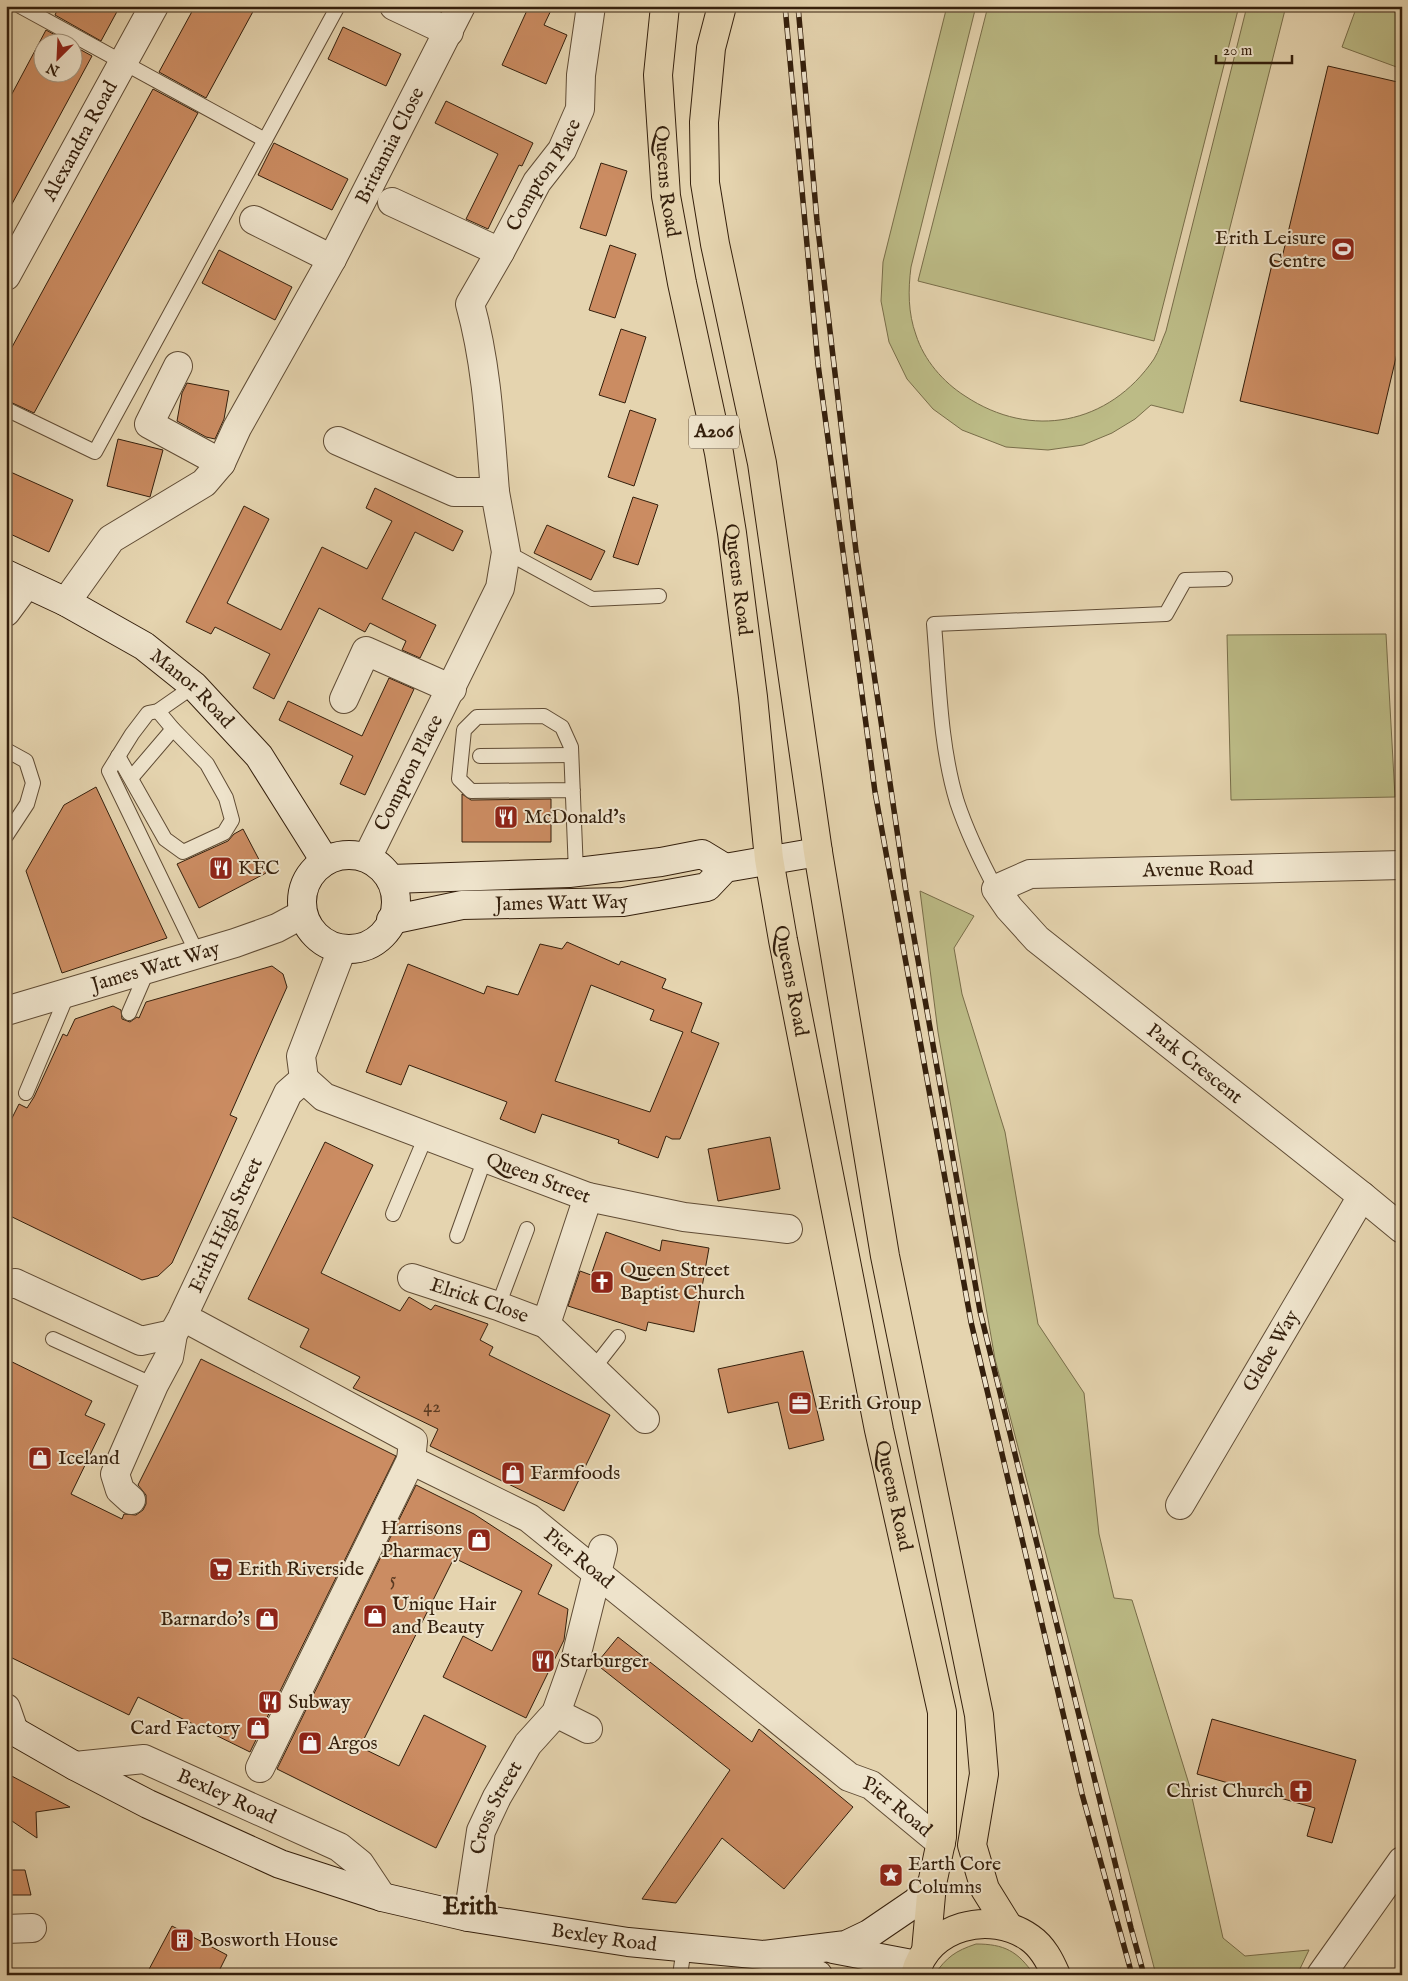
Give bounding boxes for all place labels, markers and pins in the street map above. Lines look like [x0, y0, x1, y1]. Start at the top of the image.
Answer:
place label: Erith Leisure Centre [1215, 226, 1326, 274]
sports icon: Erith Leisure Centre [1330, 236, 1356, 262]
restaurant icon: McDonald's [493, 804, 519, 830]
place label: McDonald's [524, 805, 626, 830]
restaurant icon: KFC [208, 855, 234, 881]
place label: KFC [238, 856, 279, 881]
place label: Queen Street Baptist Church [620, 1258, 745, 1306]
church icon: Queen Street Baptist Church [589, 1269, 615, 1295]
office icon: Erith Group [787, 1390, 813, 1416]
place label: Erith Group [818, 1391, 922, 1416]
shop icon: Iceland [27, 1445, 53, 1471]
place label: Iceland [58, 1446, 120, 1471]
shop icon: Farmfoods [500, 1460, 526, 1486]
place label: Farmfoods [530, 1461, 620, 1486]
place label: Harrisons Pharmacy [381, 1516, 462, 1564]
shop icon: Harrisons Pharmacy [466, 1527, 492, 1553]
supermarket icon: Erith Riverside [208, 1556, 234, 1582]
place label: Erith Riverside [238, 1557, 364, 1582]
place label: Unique Hair and Beauty [392, 1592, 497, 1640]
shop icon: Unique Hair and Beauty [362, 1603, 388, 1629]
shop icon: Barnardo's [254, 1606, 280, 1632]
place label: Barnardo's [160, 1607, 250, 1632]
restaurant icon: Starburger [530, 1648, 556, 1674]
place label: Starburger [560, 1649, 649, 1674]
restaurant icon: Subway [257, 1689, 283, 1715]
place label: Subway [288, 1690, 351, 1715]
shop icon: Card Factory [245, 1715, 271, 1741]
place label: Card Factory [130, 1716, 240, 1741]
shop icon: Argos [297, 1730, 323, 1756]
place label: Argos [327, 1731, 377, 1756]
church icon: Christ Church [1288, 1778, 1314, 1804]
place label: Christ Church [1166, 1779, 1284, 1804]
place label: Earth Core Columns [908, 1852, 1001, 1900]
place icon: Earth Core Columns [878, 1862, 904, 1888]
building icon: Bosworth House [169, 1927, 195, 1953]
place label: Bosworth House [200, 1928, 338, 1953]

